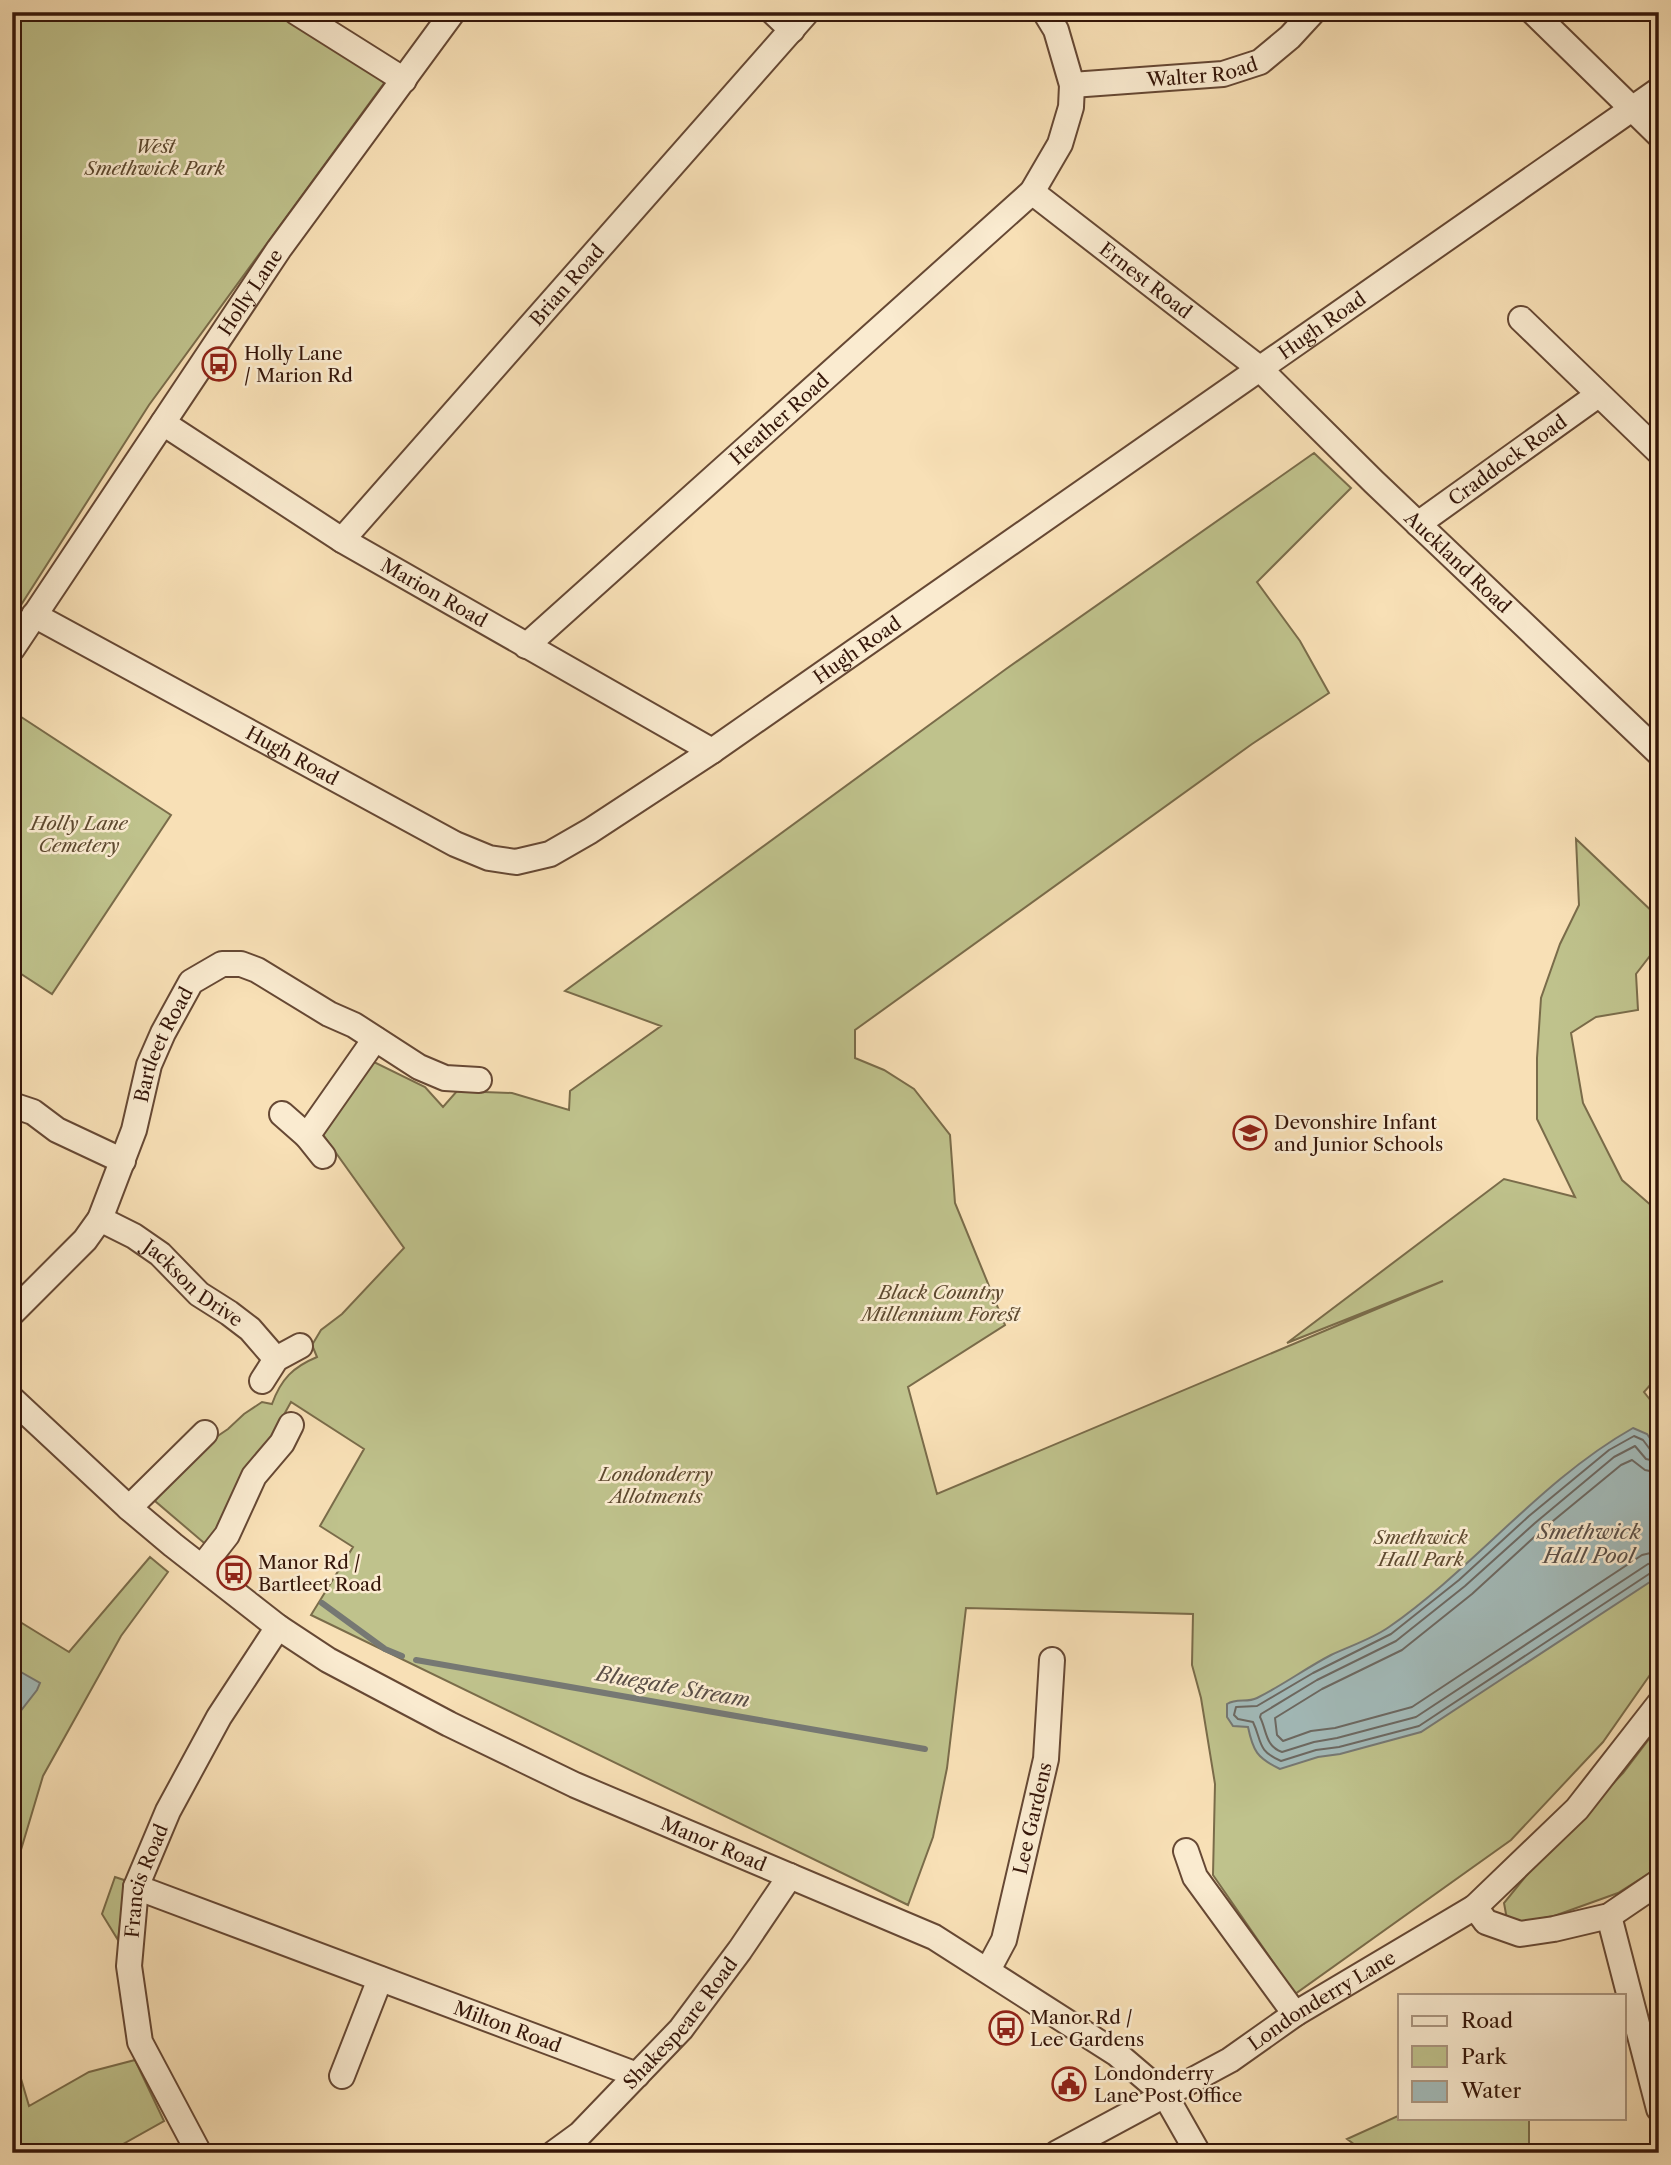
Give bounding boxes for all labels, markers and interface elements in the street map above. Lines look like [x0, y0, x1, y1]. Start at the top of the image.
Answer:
street label: Walter Road [1145, 52, 1261, 92]
park label: West Smethwick Park [84, 135, 225, 180]
street label: Ernest Road [1095, 238, 1197, 324]
street label: Brian Road [525, 239, 609, 331]
street label: Holly Lane [214, 245, 288, 340]
street label: Hugh Road [1274, 287, 1371, 364]
place label: Holly Lane / Marion Rd [244, 342, 353, 387]
bus stop icon: Holly Lane / Marion Rd [200, 345, 238, 383]
street label: Heather Road [725, 369, 834, 470]
street label: Craddock Road [1444, 410, 1572, 510]
street label: Auckland Road [1399, 506, 1516, 618]
street label: Marion Road [377, 554, 492, 633]
street label: Hugh Road [809, 611, 906, 689]
street label: Hugh Road [242, 722, 343, 791]
park label: Holly Lane Cemetery [28, 812, 128, 857]
street label: Bartleet Road [130, 983, 198, 1105]
place label: Devonshire Infant and Junior Schools [1274, 1111, 1443, 1156]
school or university icon: Devonshire Infant and Junior Schools [1231, 1114, 1269, 1152]
street label: Jackson Drive [136, 1233, 248, 1332]
park label: Black Country Millennium Forest [860, 1281, 1021, 1326]
park label: Londonderry Allotments [597, 1463, 713, 1508]
water label: Smethwick Hall Pool [1535, 1519, 1641, 1568]
park label: Smethwick Hall Park [1373, 1526, 1468, 1571]
place label: Manor Rd / Bartleet Road [258, 1551, 382, 1596]
bus stop icon: Manor Rd / Bartleet Road [215, 1554, 253, 1592]
water label: Bluegate Stream [592, 1660, 752, 1712]
street label: Lee Gardens [1009, 1760, 1057, 1877]
street label: Manor Road [657, 1812, 770, 1877]
street label: Francis Road [121, 1820, 173, 1939]
street label: Londonderry Lane [1244, 1946, 1400, 2055]
street label: Shakespeare Road [619, 1953, 743, 2094]
legend [1398, 1994, 1626, 2120]
street label: Milton Road [451, 1996, 565, 2058]
place label: Manor Rd / Lee Gardens [1030, 2006, 1144, 2051]
text: Road [1461, 2008, 1513, 2033]
bus stop icon: Manor Rd / Lee Gardens [987, 2009, 1025, 2047]
text: Park [1461, 2044, 1507, 2069]
place label: Londonderry Lane Post Office [1094, 2062, 1242, 2107]
public building icon: Londonderry Lane Post Office [1050, 2065, 1088, 2103]
text: Water [1460, 2078, 1521, 2103]

